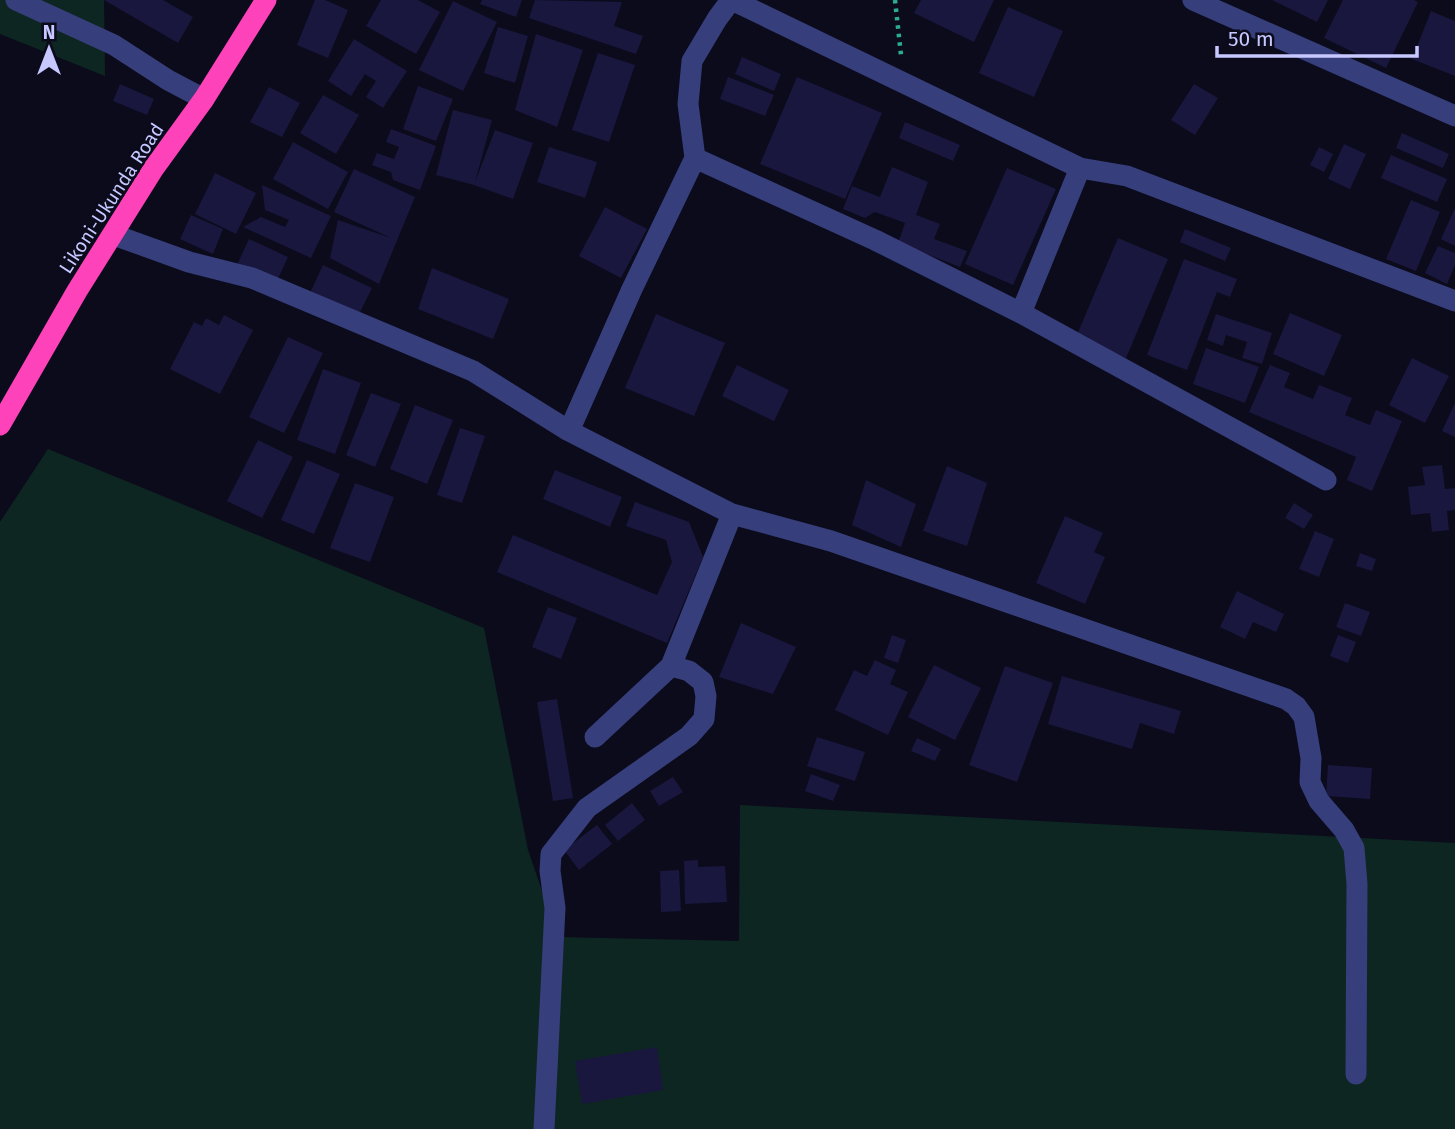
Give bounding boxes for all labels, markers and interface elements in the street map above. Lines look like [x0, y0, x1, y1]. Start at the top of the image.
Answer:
north arrow [14, 14, 84, 84]
scale bar [1217, 14, 1416, 58]
text: N [43, 21, 55, 44]
text: 50 m [1228, 26, 1274, 52]
street label: Likoni-Ukunda Road [54, 119, 169, 278]

